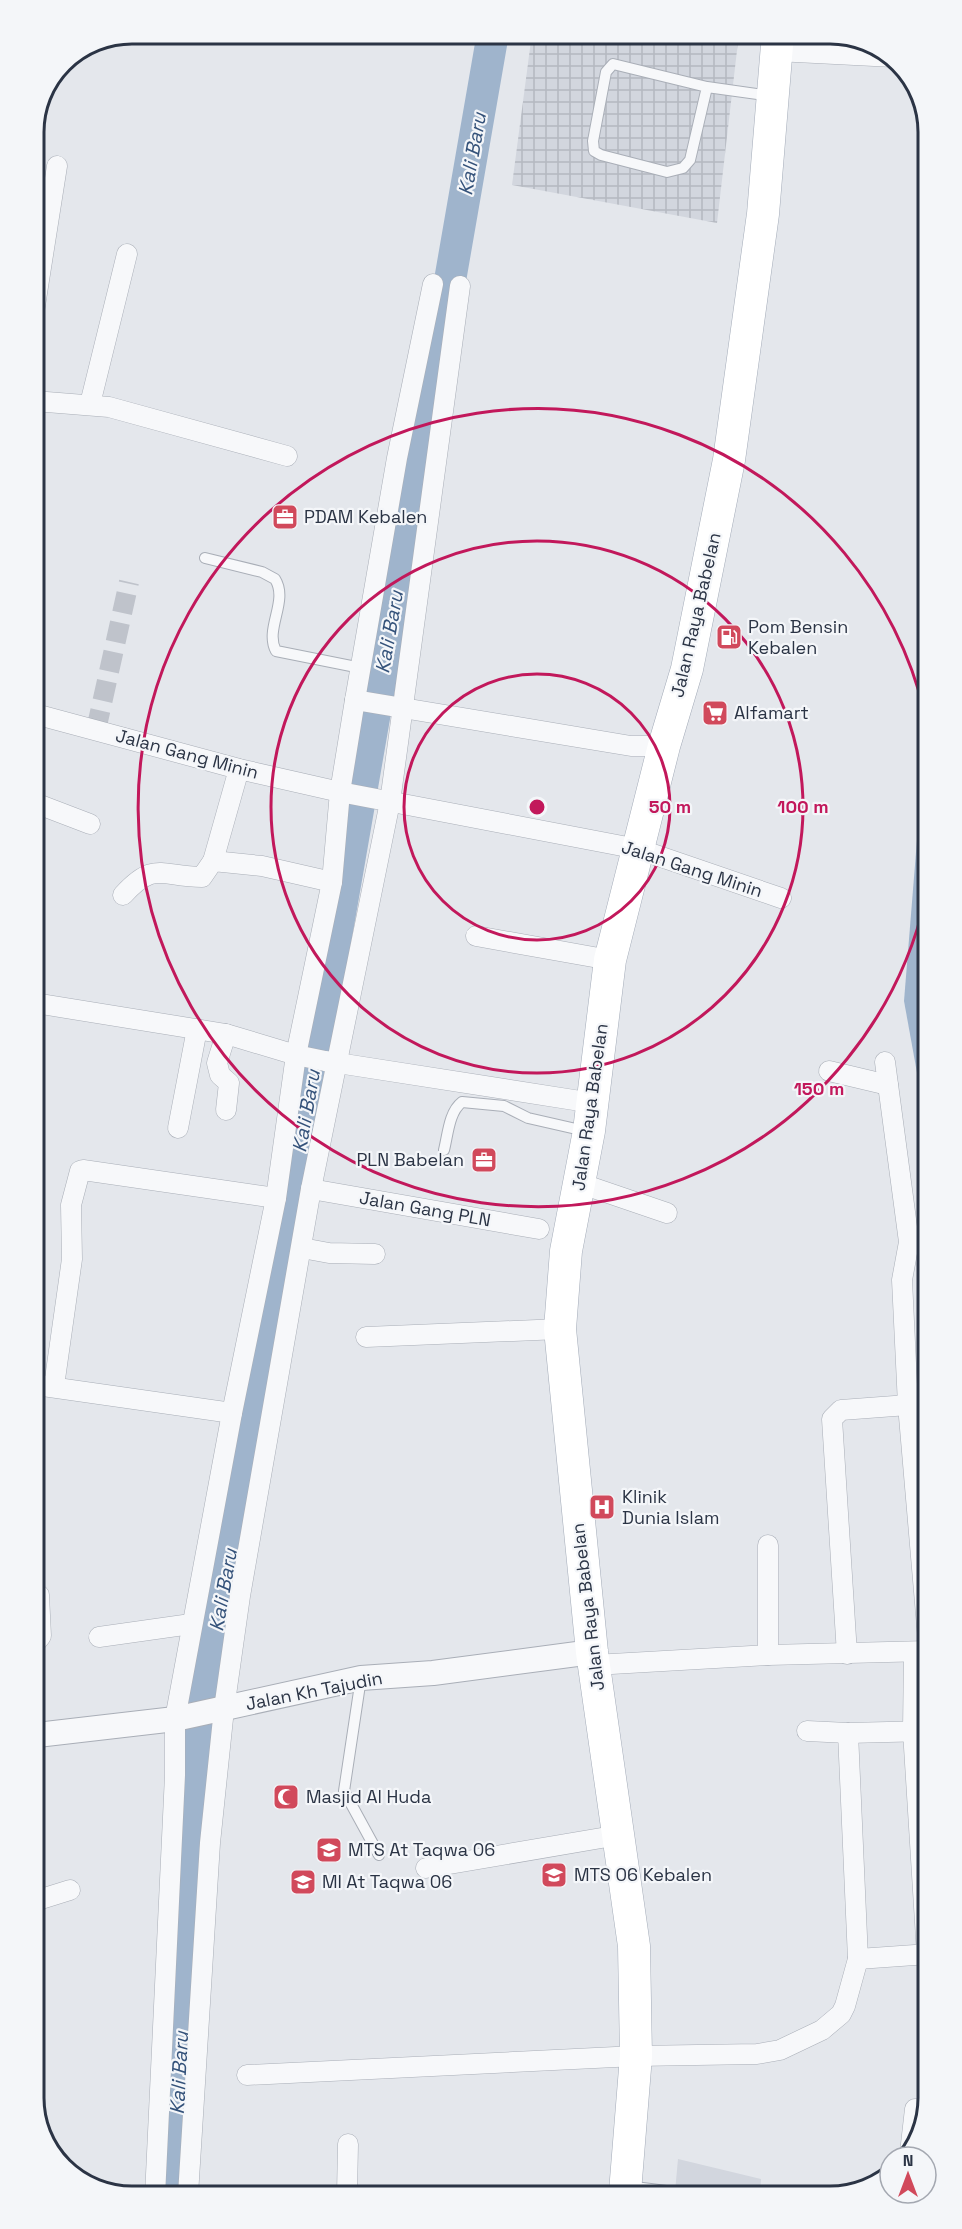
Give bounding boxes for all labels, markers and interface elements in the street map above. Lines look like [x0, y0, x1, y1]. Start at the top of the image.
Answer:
water label: Kali Baru [452, 109, 492, 197]
office icon: PDAM Kebalen [270, 502, 300, 532]
place label: PDAM Kebalen [304, 505, 427, 528]
street label: Jalan Raya Babelan [665, 530, 726, 700]
water label: Kali Baru [369, 587, 409, 675]
place label: Pom Bensin Kebalen [748, 615, 848, 659]
fuel station icon: Pom Bensin Kebalen [714, 622, 744, 652]
supermarket icon: Alfamart [700, 698, 730, 728]
place label: Alfamart [734, 701, 809, 724]
street label: Jalan Gang Minin [113, 723, 261, 784]
text: 50 m [649, 795, 691, 818]
text: 100 m [777, 795, 829, 818]
centre of rings [527, 797, 547, 817]
street label: Jalan Gang Minin [619, 835, 766, 902]
street label: Jalan Raya Babelan [566, 1022, 613, 1192]
water label: Kali Baru [286, 1066, 326, 1154]
text: 150 m [794, 1077, 844, 1100]
office icon: PLN Babelan [469, 1145, 499, 1175]
place label: PLN Babelan [356, 1148, 464, 1171]
street label: Jalan Gang PLN [358, 1186, 493, 1231]
place label: Klinik Dunia Islam [622, 1485, 720, 1529]
hospital icon: Klinik Dunia Islam [587, 1492, 617, 1522]
street label: Jalan Raya Babelan [566, 1522, 609, 1692]
water label: Kali Baru [203, 1545, 243, 1633]
street label: Jalan Kh Tajudin [243, 1666, 384, 1715]
mosque icon: Masjid Al Huda [271, 1782, 301, 1812]
place label: Masjid Al Huda [306, 1785, 431, 1808]
school or university icon: MTS At Taqwa 06 [314, 1835, 344, 1865]
place label: MTS At Taqwa 06 [348, 1838, 495, 1861]
school or university icon: MTS 06 Kebalen [539, 1860, 569, 1890]
place label: MTS 06 Kebalen [574, 1863, 712, 1886]
school or university icon: MI At Taqwa 06 [288, 1867, 318, 1897]
place label: MI At Taqwa 06 [322, 1870, 452, 1893]
water label: Kali Baru [164, 2029, 194, 2115]
north arrow [878, 2145, 938, 2205]
text: N [903, 2150, 913, 2171]

